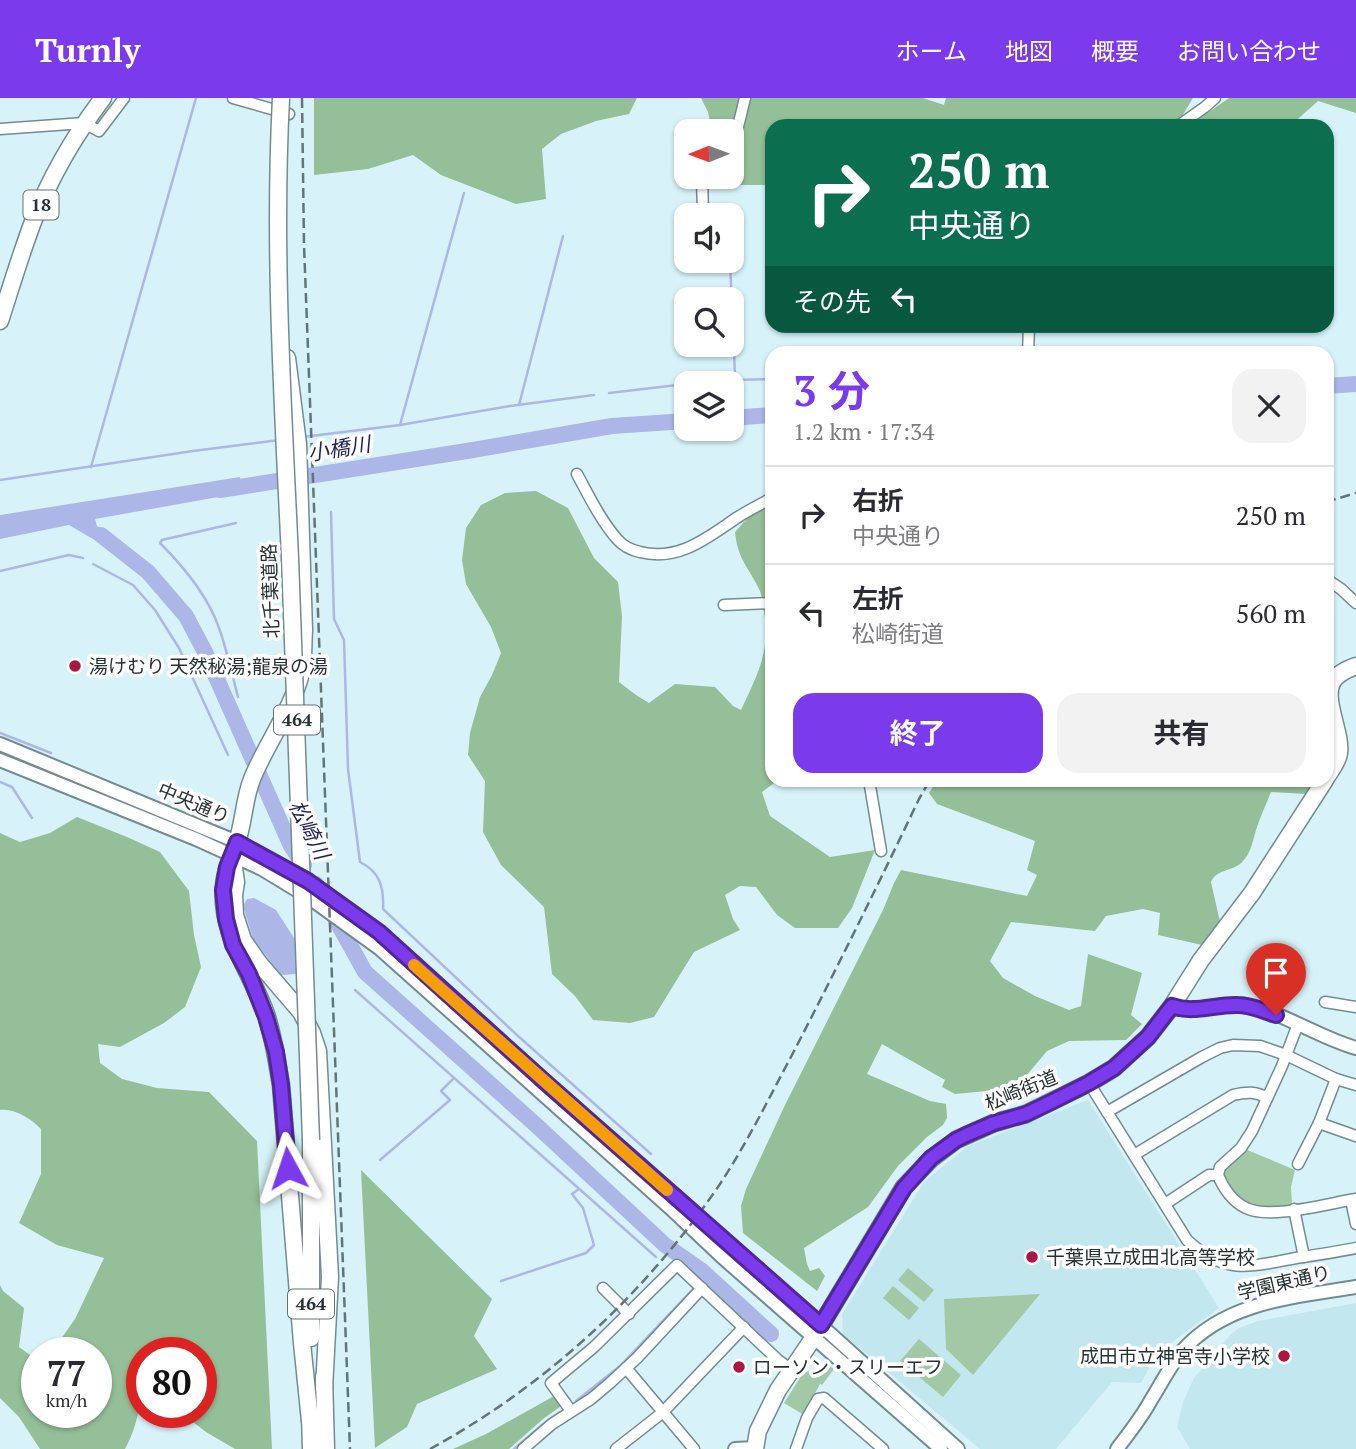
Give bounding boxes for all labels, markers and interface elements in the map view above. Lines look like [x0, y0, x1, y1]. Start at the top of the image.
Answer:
text: Turnly [35, 28, 140, 71]
text: ホーム [896, 35, 967, 67]
text: 地図 [1005, 35, 1053, 67]
text: 概要 [1091, 35, 1139, 67]
text: お問い合わせ [1177, 35, 1321, 67]
north arrow [674, 119, 744, 189]
map controls [674, 119, 744, 441]
text: 250 m [908, 137, 1050, 202]
icon: right [793, 147, 884, 238]
road number: 18 [23, 190, 58, 220]
button: sound [674, 203, 744, 273]
text: 中央通り [908, 204, 1036, 246]
icon: left [885, 280, 923, 318]
text: その先 [793, 284, 871, 318]
button: search [674, 287, 744, 357]
text: 3 分 [793, 362, 870, 418]
button: close [1232, 369, 1306, 443]
button: layers [674, 371, 744, 441]
text: 1.2 km · 17:34 [793, 416, 935, 447]
water label: 小橋川 [306, 429, 374, 467]
text: 右折 [852, 483, 904, 517]
icon: right [793, 496, 831, 534]
text: 250 m [1236, 498, 1306, 532]
text: 中央通り [852, 520, 944, 551]
street label: 北千葉道路 [255, 543, 284, 639]
text: 左折 [852, 581, 904, 615]
icon: left [793, 594, 831, 632]
text: 560 m [1236, 596, 1306, 630]
text: 松崎街道 [852, 618, 944, 649]
place label: 湯けむり 天然秘湯;龍泉の湯 [89, 653, 328, 678]
marker: 湯けむり 天然秘湯;龍泉の湯 [67, 658, 83, 674]
button: 終了 [793, 693, 1043, 773]
button: 共有 [1057, 693, 1306, 773]
road number: 464 [274, 706, 320, 734]
street label: 中央通り [154, 776, 234, 829]
water label: 松崎川 [283, 795, 338, 866]
pin [1246, 943, 1306, 1015]
icon: arrive [1257, 954, 1295, 992]
street label: 松崎街道 [981, 1064, 1061, 1115]
position arrow [251, 1131, 325, 1205]
place label: 千葉県立成田北高等学校 [1046, 1244, 1255, 1269]
marker: 千葉県立成田北高等学校 [1024, 1249, 1040, 1265]
street label: 学園東通り [1235, 1259, 1333, 1304]
road number: 464 [288, 1289, 334, 1318]
speed limit sign: 80 [126, 1337, 217, 1428]
place label: 成田市立神宮寺小学校 [1080, 1343, 1270, 1368]
marker: 成田市立神宮寺小学校 [1276, 1348, 1292, 1364]
text: 77 [47, 1350, 86, 1396]
place label: ローソン・スリーエフ [753, 1354, 943, 1379]
marker: ローソン・スリーエフ [731, 1359, 747, 1375]
text: km/h [46, 1388, 87, 1412]

